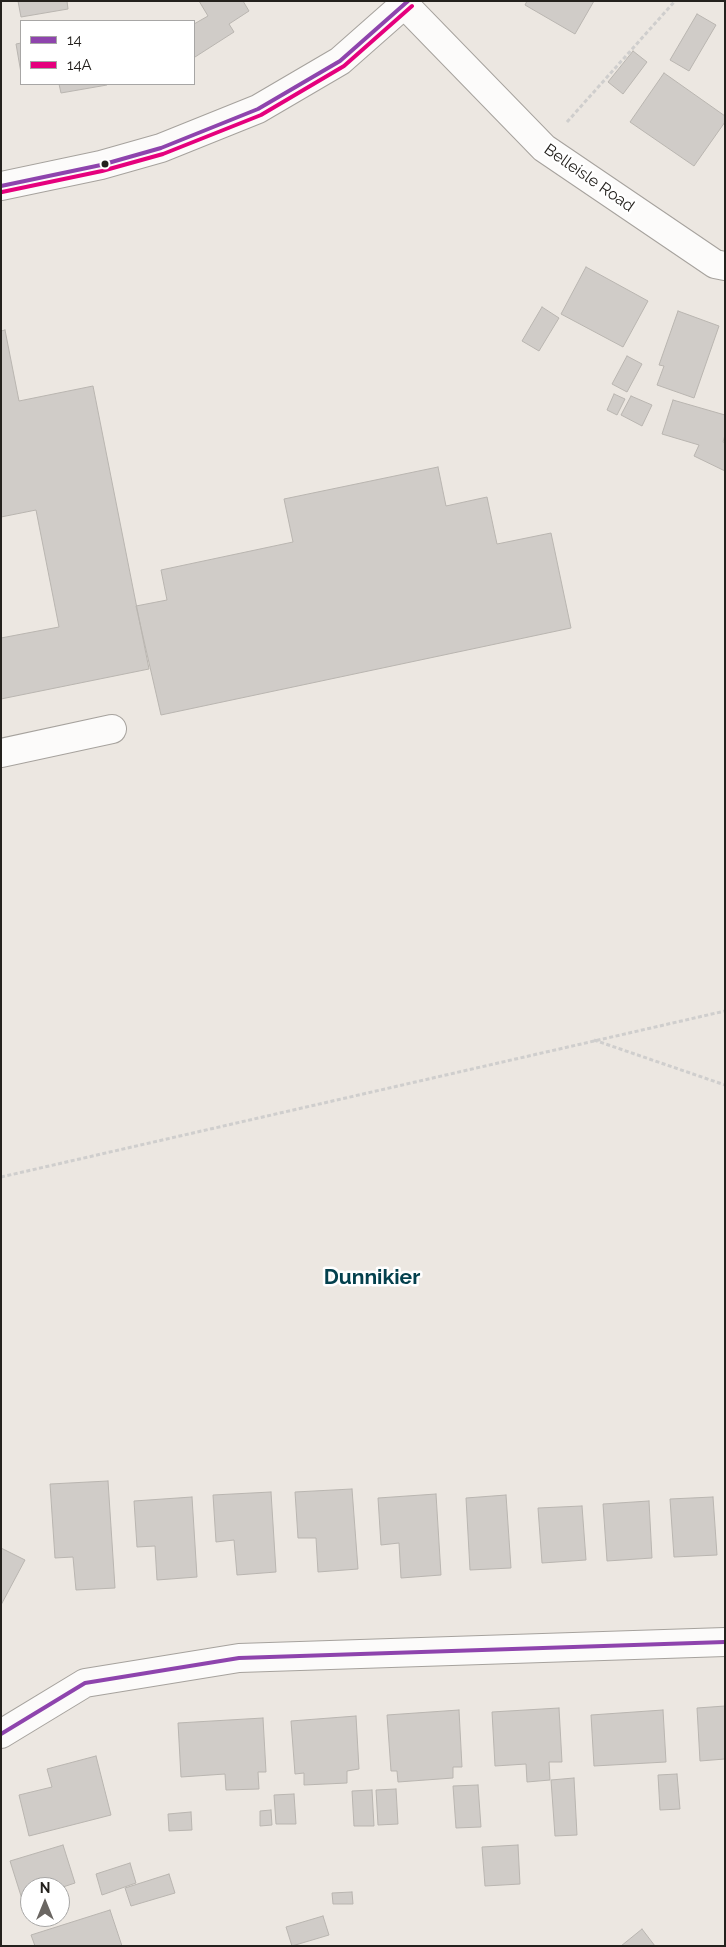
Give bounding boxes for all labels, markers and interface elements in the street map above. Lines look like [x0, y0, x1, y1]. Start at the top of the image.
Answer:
legend [20, 20, 195, 85]
text: 14 [67, 31, 82, 49]
text: 14A [67, 56, 92, 74]
street label: Belleisle Road [540, 140, 638, 216]
unlabelled marker [100, 159, 110, 169]
district label: Dunnikier [324, 1265, 420, 1291]
north arrow [20, 1877, 70, 1927]
text: N [40, 1880, 50, 1896]

